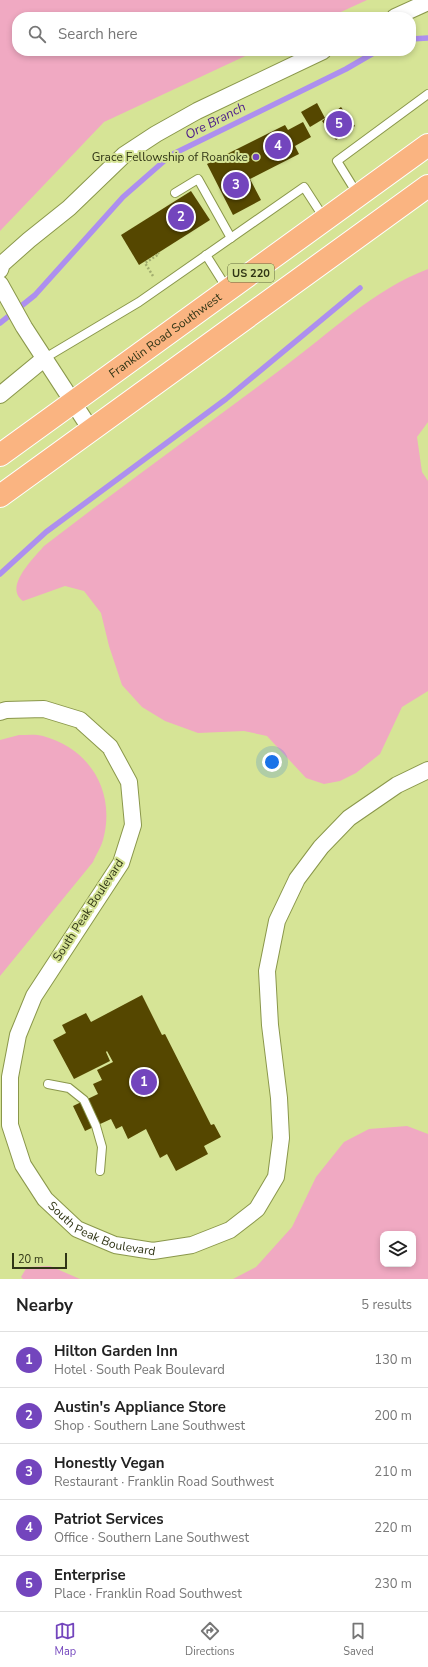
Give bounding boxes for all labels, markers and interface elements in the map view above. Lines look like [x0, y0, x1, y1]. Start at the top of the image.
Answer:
search box [12, 12, 416, 56]
icon: search [26, 23, 48, 45]
text: Search here [58, 24, 138, 44]
water label: Ore Branch [182, 98, 249, 144]
pin: 5 [326, 109, 352, 139]
pin: 4 [265, 131, 291, 161]
place label: Grace Fellowship of Roanoke [92, 149, 248, 165]
marker: Grace Fellowship of Roanoke [251, 152, 261, 162]
pin: 3 [223, 170, 249, 200]
pin: 2 [168, 202, 194, 232]
road number: US 220 [228, 264, 274, 282]
street label: Franklin Road Southwest [106, 289, 225, 382]
your location [262, 752, 282, 772]
street label: South Peak Boulevard [49, 856, 127, 964]
pin: 1 [131, 1067, 157, 1097]
street label: South Peak Boulevard [45, 1198, 157, 1259]
map controls [380, 1231, 416, 1267]
button: layers [380, 1231, 416, 1267]
scale bar [12, 1251, 67, 1270]
text: 20 m [18, 1252, 43, 1267]
text: Nearby [16, 1294, 73, 1317]
text: 5 results [361, 1296, 412, 1314]
text: Hilton Garden Inn [54, 1341, 178, 1361]
text: 1 [25, 1351, 33, 1369]
text: 130 m [374, 1351, 412, 1369]
text: Hotel · South Peak Boulevard [54, 1361, 225, 1379]
text: Austin's Appliance Store [54, 1397, 226, 1417]
text: 2 [25, 1407, 33, 1425]
text: 200 m [374, 1407, 412, 1425]
text: Shop · Southern Lane Southwest [54, 1417, 245, 1435]
text: Honestly Vegan [54, 1453, 165, 1473]
text: 3 [25, 1463, 33, 1481]
text: 210 m [374, 1463, 412, 1481]
text: Restaurant · Franklin Road Southwest [54, 1473, 274, 1491]
text: Patriot Services [54, 1509, 164, 1529]
text: 4 [25, 1519, 33, 1537]
text: 220 m [374, 1519, 412, 1537]
text: Office · Southern Lane Southwest [54, 1529, 249, 1547]
text: Enterprise [54, 1565, 126, 1585]
text: 5 [25, 1575, 33, 1593]
text: 230 m [374, 1575, 412, 1593]
text: Place · Franklin Road Southwest [54, 1585, 242, 1603]
tab: Map [54, 1620, 76, 1659]
tab: Directions [185, 1620, 235, 1659]
tab: Saved [343, 1620, 374, 1659]

